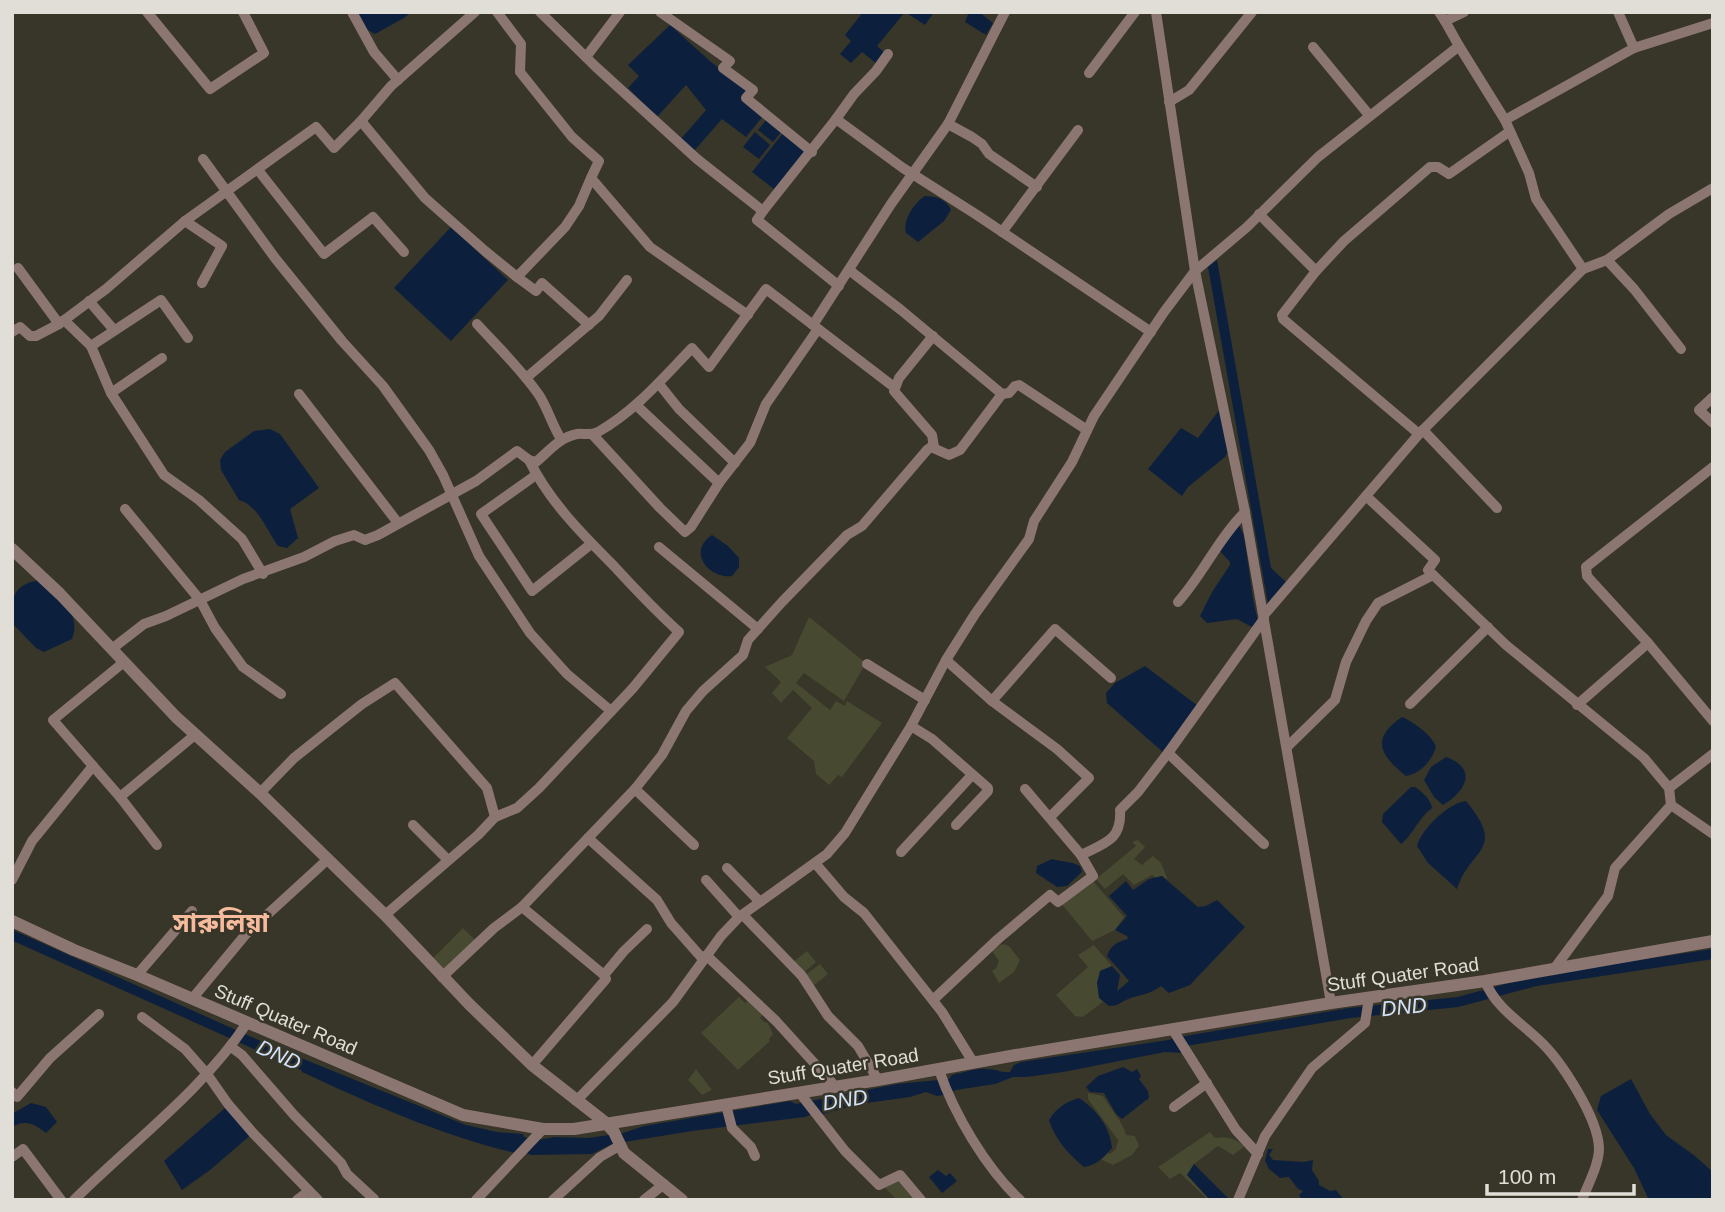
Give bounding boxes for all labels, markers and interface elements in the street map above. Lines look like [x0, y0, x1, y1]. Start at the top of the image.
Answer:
district label: সারুলিয়া [172, 907, 270, 938]
street label: Stuff Quater Road [1326, 953, 1480, 996]
street label: Stuff Quater Road [211, 980, 360, 1059]
water label: DND [1380, 993, 1428, 1020]
water label: DND [254, 1035, 305, 1074]
street label: Stuff Quater Road [766, 1044, 920, 1089]
water label: DND [821, 1085, 869, 1114]
scale bar [1487, 1152, 1634, 1196]
text: 100 m [1498, 1165, 1556, 1188]

